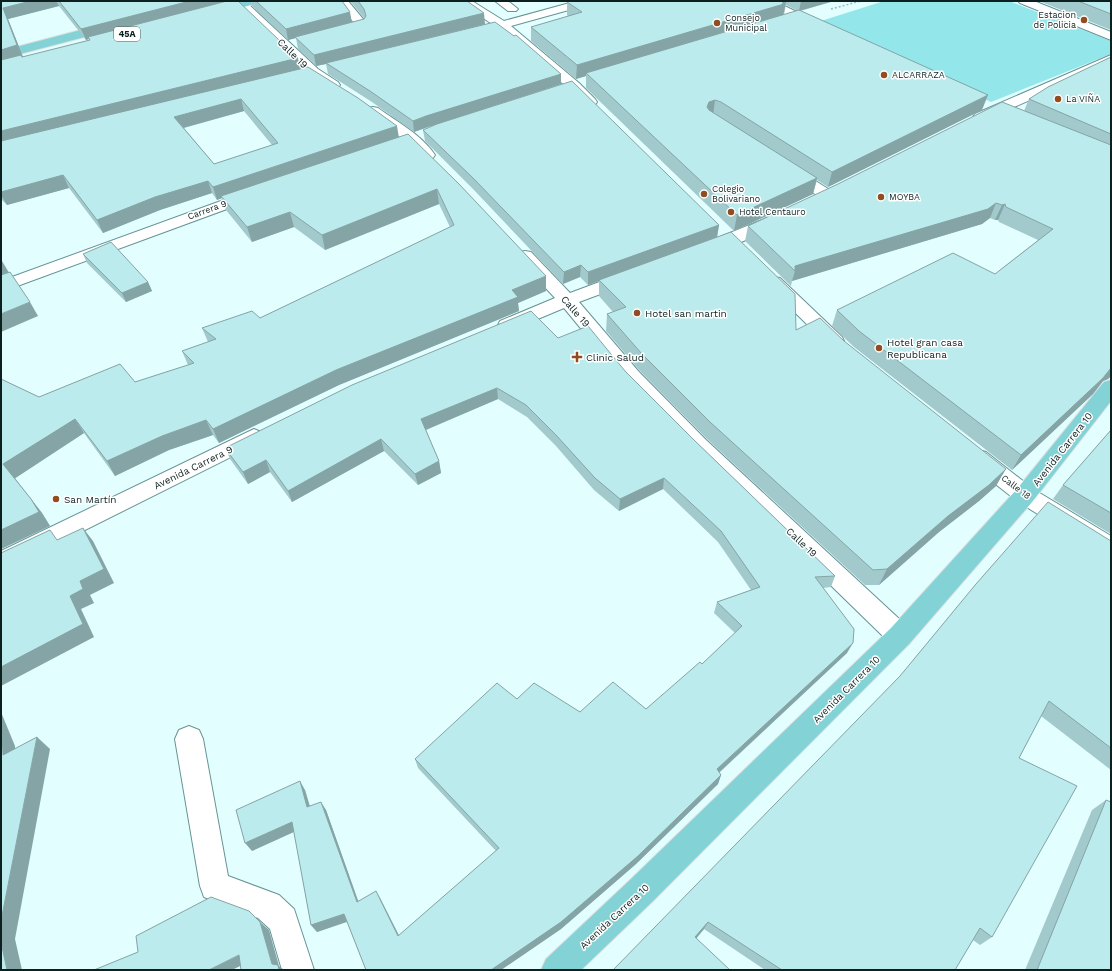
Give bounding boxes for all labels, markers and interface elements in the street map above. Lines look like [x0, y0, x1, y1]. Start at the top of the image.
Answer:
place label: Estacion de Policia [1034, 10, 1076, 30]
place label: Consejo Municipal [725, 13, 767, 33]
marker: Estacion de Policia [1079, 15, 1089, 25]
marker: Consejo Municipal [712, 18, 722, 28]
road number: 45A [114, 27, 140, 41]
street label: Calle 19 [275, 36, 310, 70]
marker: ALCARRAZA [879, 70, 889, 80]
place label: ALCARRAZA [892, 70, 945, 80]
place label: La VIÑA [1066, 93, 1100, 104]
marker: La VIÑA [1053, 94, 1063, 104]
place label: Colegio Bolivariano [712, 184, 760, 204]
marker: Colegio Bolivariano [699, 189, 709, 199]
marker: MOYBA [876, 192, 886, 202]
place label: MOYBA [889, 192, 920, 202]
street label: Carrera 9 [186, 198, 228, 222]
marker: Hotel Centauro [726, 207, 736, 217]
place label: Hotel Centauro [739, 207, 806, 217]
street label: Calle 19 [559, 293, 592, 329]
marker: Hotel san martin [632, 308, 642, 318]
place label: Hotel san martin [645, 308, 727, 319]
place label: Hotel gran casa Republicana [887, 337, 963, 360]
marker: Hotel gran casa Republicana [874, 343, 884, 353]
marker: Clinic Salud [571, 351, 583, 363]
place label: Clinic Salud [586, 352, 644, 363]
street label: Avenida Carrera 10 [1030, 410, 1094, 488]
street label: Avenida Carrera 9 [152, 444, 234, 491]
street label: Calle 18 [999, 473, 1033, 501]
marker: San Martín [51, 494, 61, 504]
place label: San Martín [64, 494, 117, 505]
street label: Calle 19 [784, 525, 819, 559]
street label: Avenida Carrera 10 [811, 654, 882, 725]
street label: Avenida Carrera 10 [578, 882, 651, 951]

